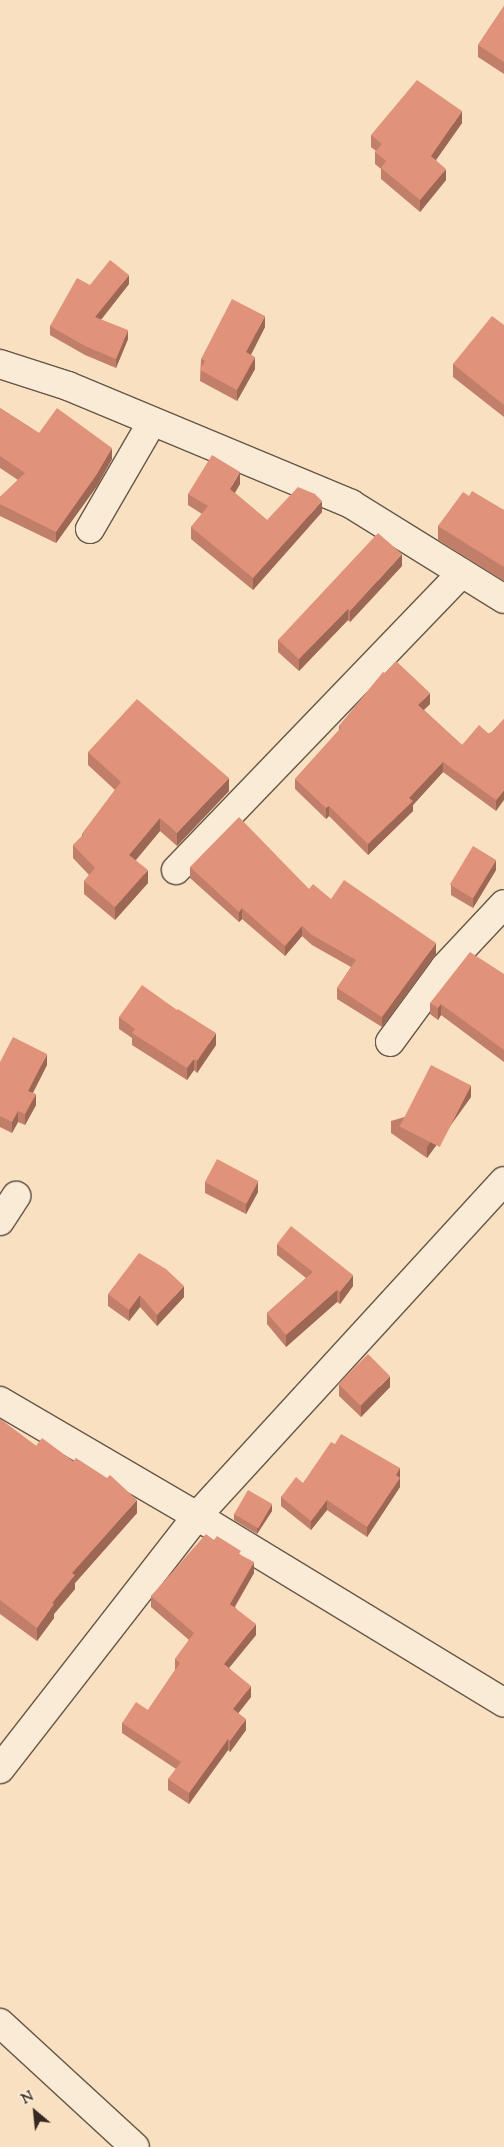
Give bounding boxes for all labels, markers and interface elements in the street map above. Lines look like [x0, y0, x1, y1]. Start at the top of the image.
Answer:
north arrow [10, 2087, 60, 2137]
text: N [18, 2087, 38, 2110]

